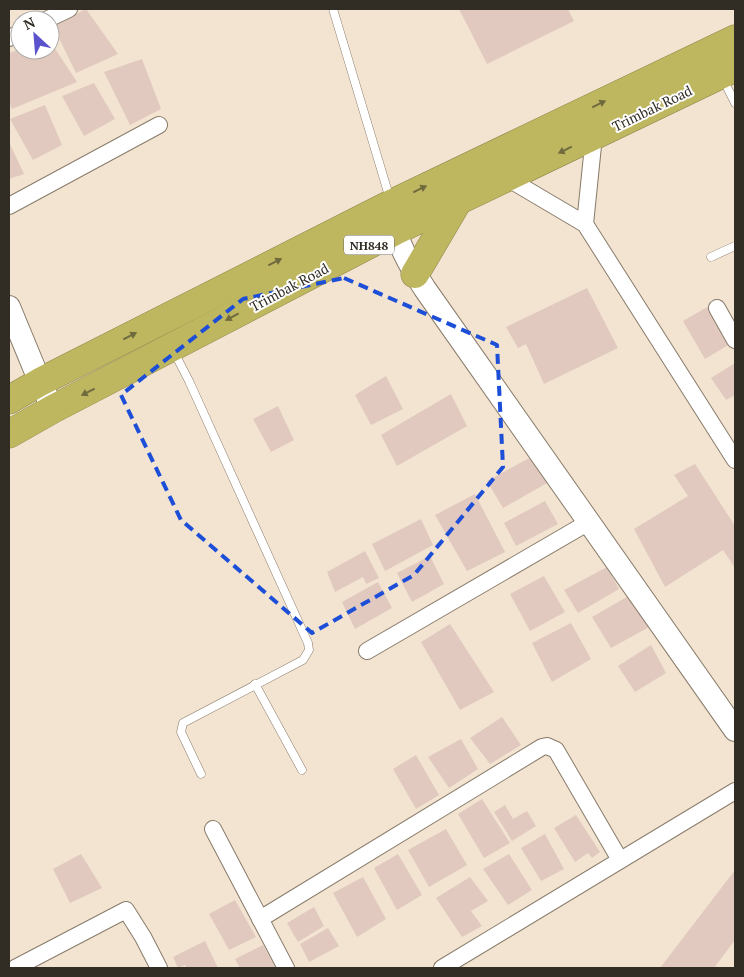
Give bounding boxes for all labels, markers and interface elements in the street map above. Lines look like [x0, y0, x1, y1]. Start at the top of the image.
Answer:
north arrow [10, 10, 60, 60]
text: N [20, 12, 38, 34]
street label: Trimbak Road [609, 80, 695, 135]
one-way arrow [591, 100, 606, 108]
one-way arrow [558, 146, 572, 154]
one-way arrow [413, 185, 428, 194]
road number: NH848 [344, 236, 394, 254]
street label: Trimbak Road [246, 258, 332, 316]
one-way arrow [268, 258, 282, 266]
one-way arrow [225, 313, 240, 321]
one-way arrow [123, 332, 138, 340]
one-way arrow [81, 388, 95, 396]

